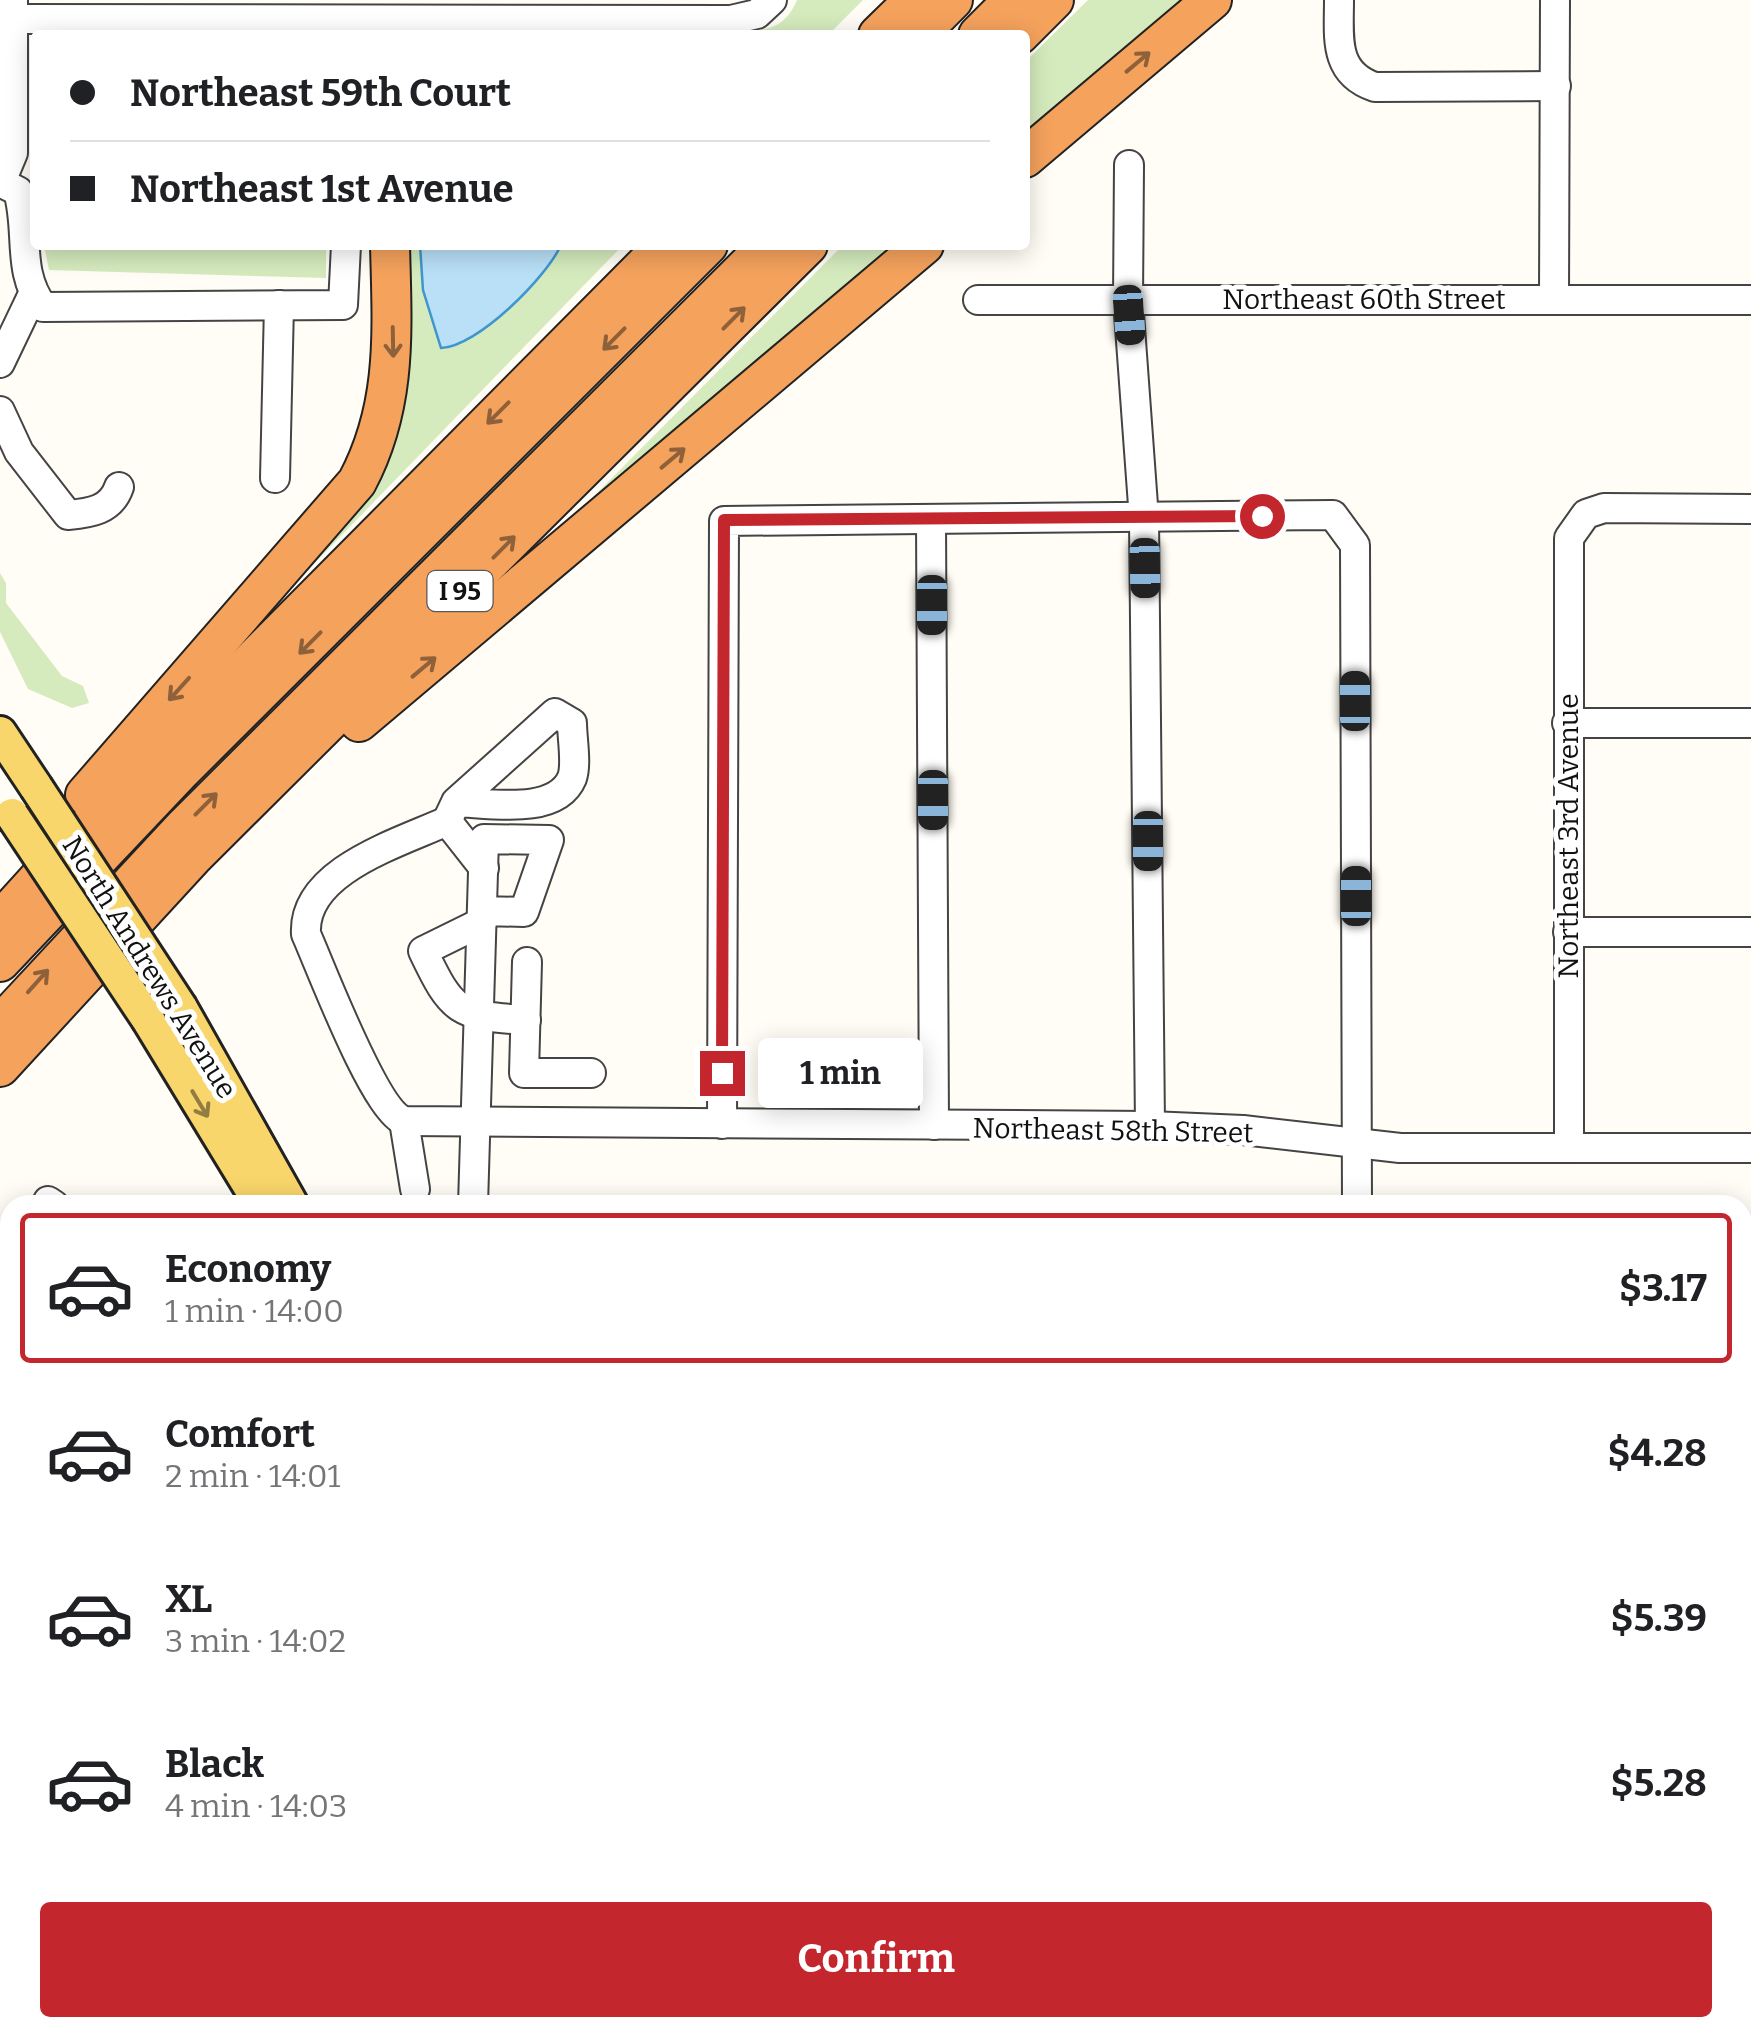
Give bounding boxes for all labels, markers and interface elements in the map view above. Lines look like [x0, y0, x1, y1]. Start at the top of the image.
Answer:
one-way arrow [1125, 51, 1151, 73]
text: Northeast 59th Court [130, 70, 511, 116]
text: Northeast 1st Avenue [130, 166, 514, 212]
street label: Northeast 60th Street [1222, 283, 1506, 316]
car [1112, 284, 1146, 346]
one-way arrow [722, 306, 746, 330]
one-way arrow [383, 326, 402, 358]
one-way arrow [603, 326, 627, 350]
one-way arrow [486, 401, 510, 425]
one-way arrow [659, 447, 685, 469]
route start [1240, 494, 1285, 539]
one-way arrow [491, 535, 515, 559]
car [1129, 538, 1161, 598]
road number: I 95 [428, 571, 492, 611]
car [917, 575, 947, 635]
one-way arrow [298, 630, 322, 654]
one-way arrow [410, 656, 436, 678]
car [1340, 671, 1370, 731]
one-way arrow [168, 676, 191, 701]
street label: Northeast 3rd Avenue [1552, 694, 1585, 978]
car [918, 770, 948, 830]
one-way arrow [194, 793, 218, 817]
car [1133, 811, 1163, 871]
street label: North Andrews Avenue [55, 830, 244, 1104]
car [1341, 866, 1371, 926]
one-way arrow [27, 969, 50, 994]
callout: 1 min [757, 1038, 922, 1108]
route end [700, 1051, 745, 1096]
text: 1 min [800, 1054, 881, 1092]
one-way arrow [190, 1089, 210, 1118]
street label: Northeast 58th Street [972, 1112, 1254, 1149]
icon: car [45, 1243, 135, 1333]
text: Economy [165, 1246, 331, 1292]
text: $3.17 [1619, 1265, 1707, 1311]
text: 1 min · 14:00 [165, 1292, 344, 1330]
icon: car [45, 1408, 135, 1498]
text: Comfort [165, 1411, 315, 1457]
text: $4.28 [1608, 1430, 1707, 1476]
text: 2 min · 14:01 [165, 1457, 341, 1495]
icon: car [45, 1573, 135, 1663]
text: XL [165, 1576, 212, 1622]
text: $5.39 [1611, 1595, 1707, 1641]
text: 3 min · 14:02 [165, 1622, 346, 1660]
icon: car [45, 1738, 135, 1828]
text: Black [165, 1741, 264, 1787]
text: $5.28 [1610, 1760, 1707, 1806]
text: 4 min · 14:03 [165, 1787, 347, 1825]
button: Confirm [40, 1902, 1712, 2017]

